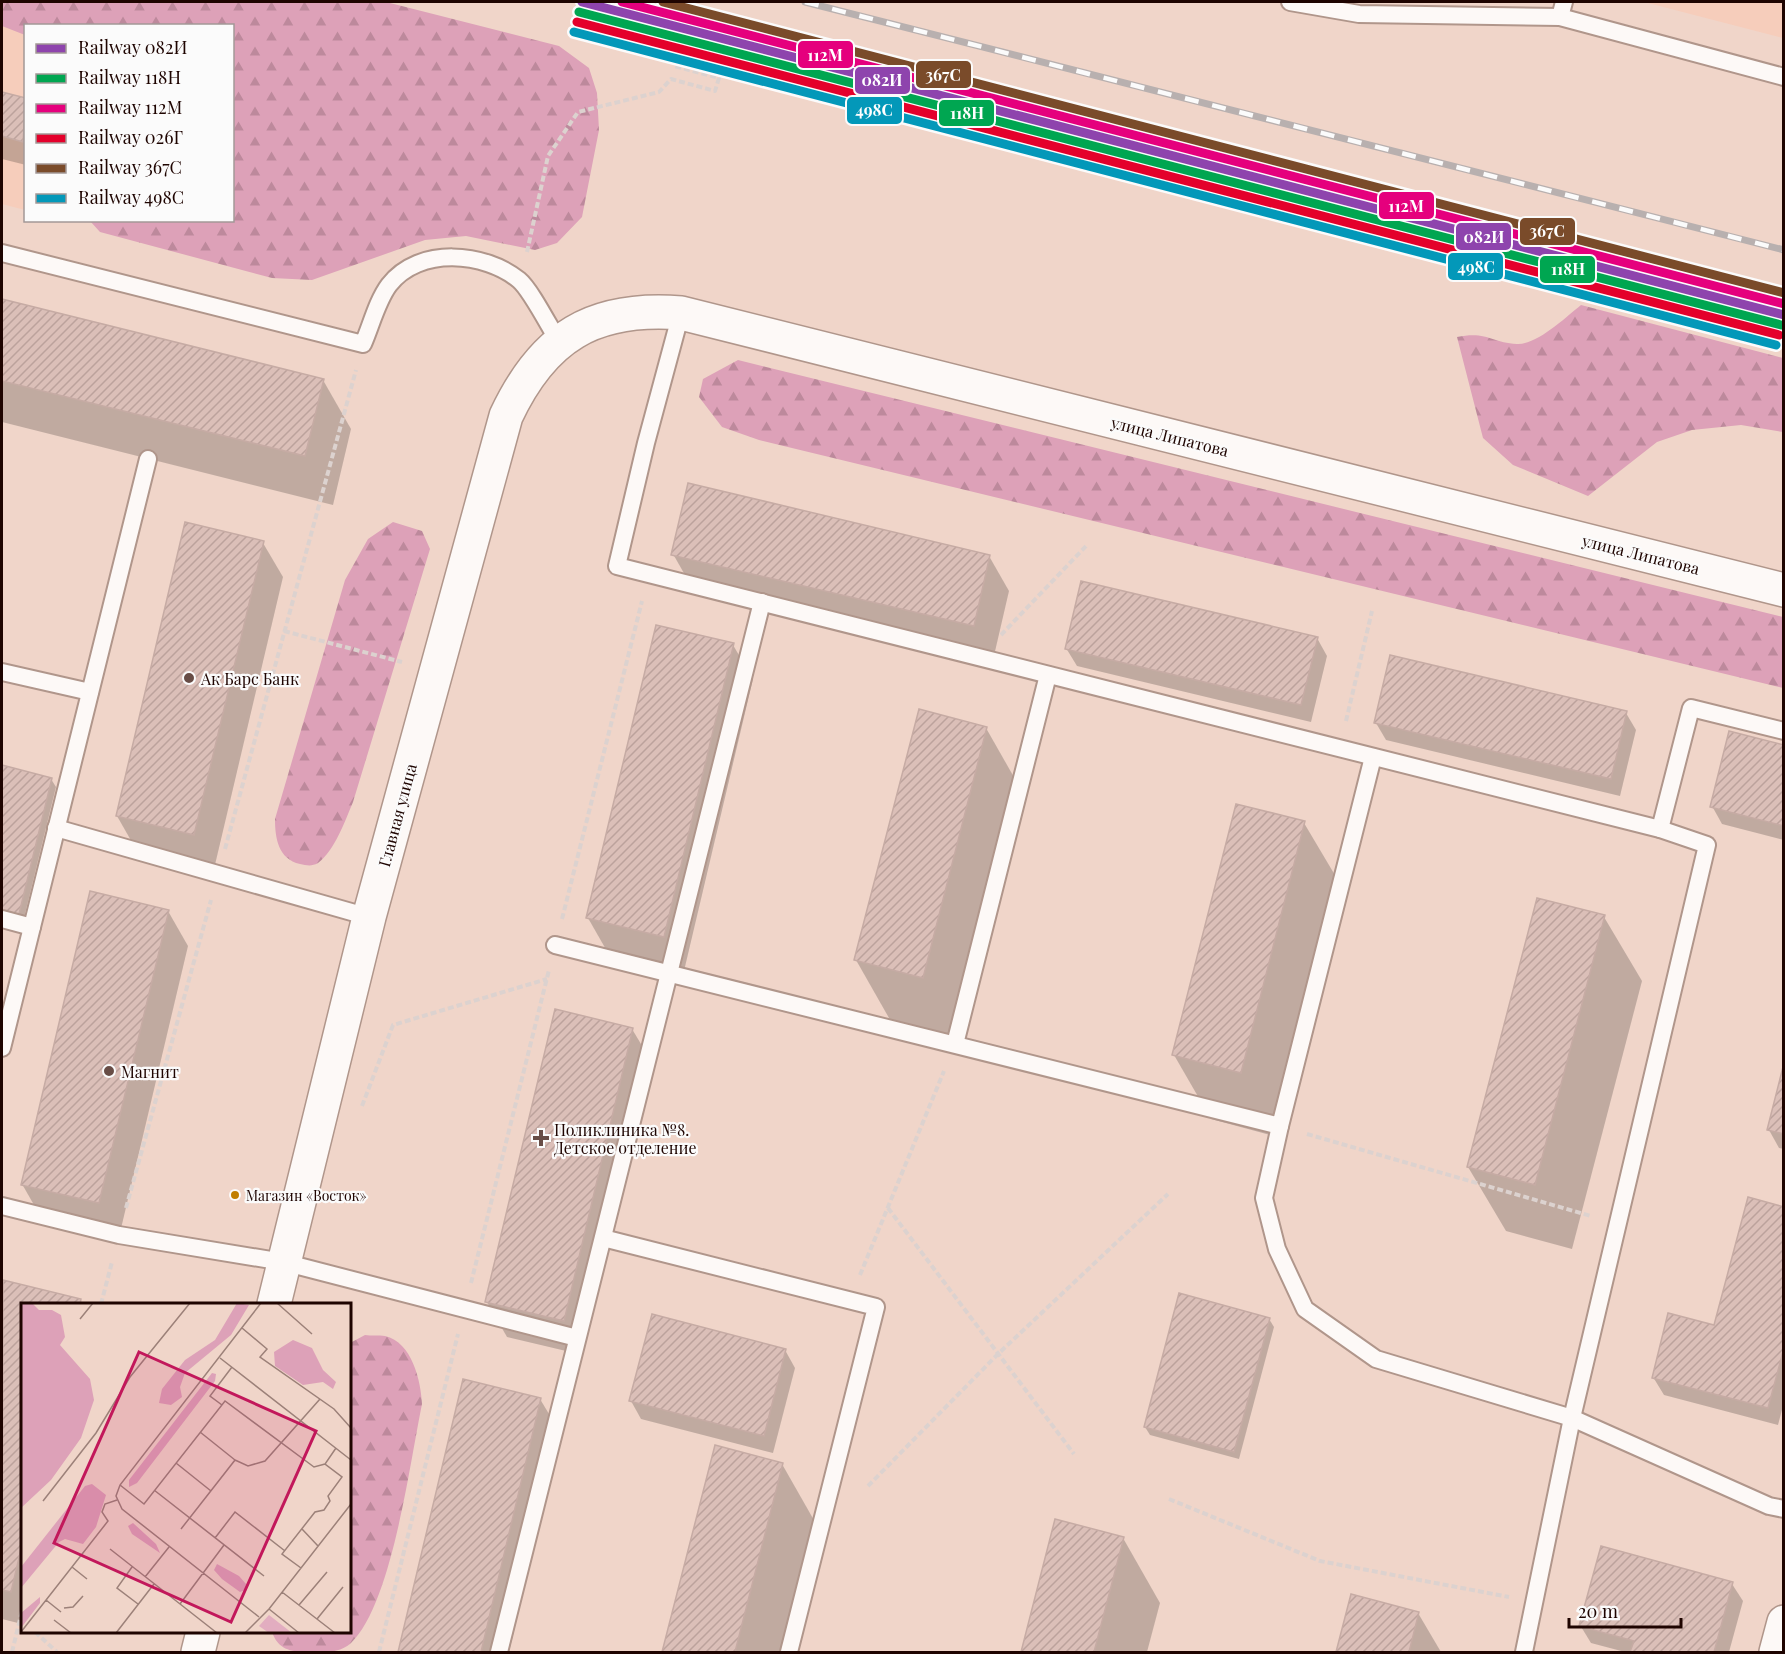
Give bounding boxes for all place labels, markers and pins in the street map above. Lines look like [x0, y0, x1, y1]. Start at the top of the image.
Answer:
place label: Ак Барс Банк [200, 668, 299, 689]
marker: Ак Барс Банк [182, 671, 196, 685]
place label: Магнит [121, 1061, 179, 1082]
marker: Магнит [102, 1064, 116, 1078]
place label: Поликлиника №8. Детское отделение [554, 1119, 697, 1158]
marker: Поликлиника №8. Детское отделение [532, 1129, 550, 1147]
place label: Магазин «Восток» [246, 1186, 367, 1205]
marker: Магазин «Восток» [229, 1189, 241, 1201]

